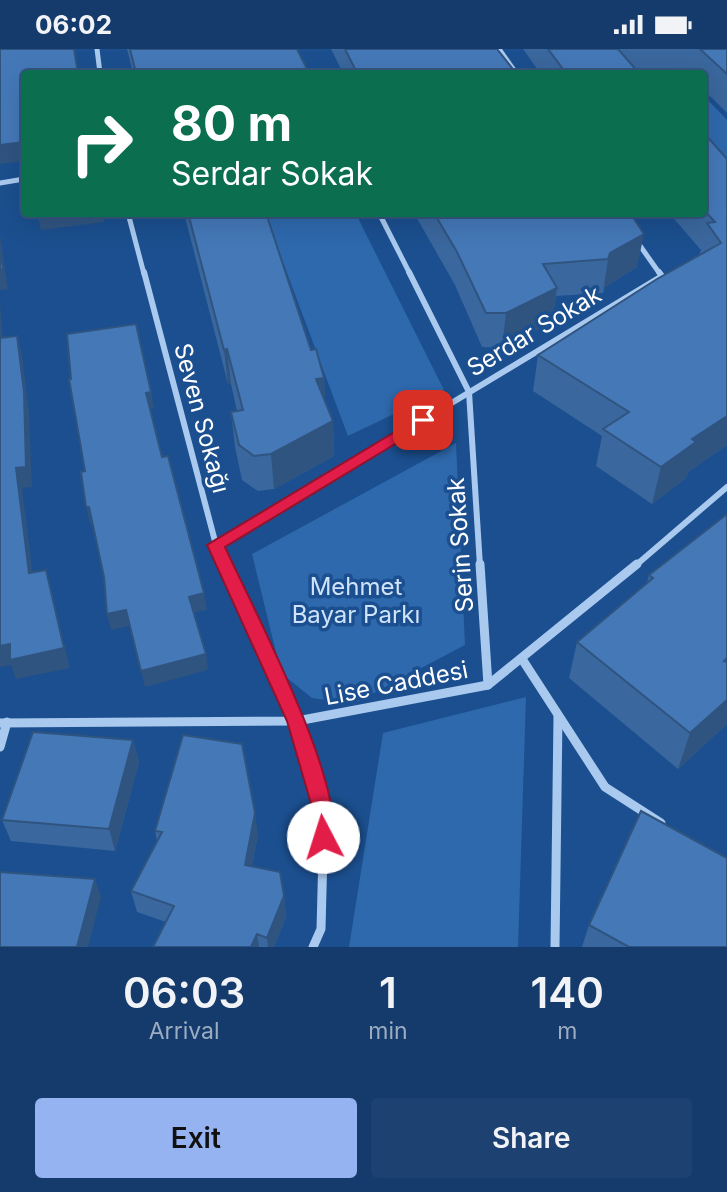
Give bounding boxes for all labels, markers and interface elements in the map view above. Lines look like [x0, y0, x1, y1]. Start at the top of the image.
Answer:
text: 06:02 [35, 9, 112, 40]
text: 80 m [171, 94, 292, 153]
icon: right [56, 98, 147, 189]
text: Serdar Sokak [171, 154, 373, 193]
street label: Serdar Sokak [462, 280, 606, 382]
street label: Seven Sokağı [168, 340, 236, 496]
pin [393, 390, 453, 450]
icon: arrive [404, 401, 442, 439]
street label: Serin Sokak [441, 477, 479, 613]
park label: Mehmet Bayar Parkı [292, 572, 420, 629]
street label: Lise Caddesi [322, 655, 470, 711]
position arrow [286, 800, 360, 874]
text: 06:03 [123, 967, 245, 1018]
text: 1 [379, 967, 397, 1018]
text: 140 [531, 967, 604, 1018]
text: Arrival [149, 1017, 220, 1045]
text: min [368, 1017, 408, 1045]
text: m [557, 1017, 577, 1045]
button: Exit [35, 1098, 357, 1178]
button: Share [371, 1098, 692, 1178]

